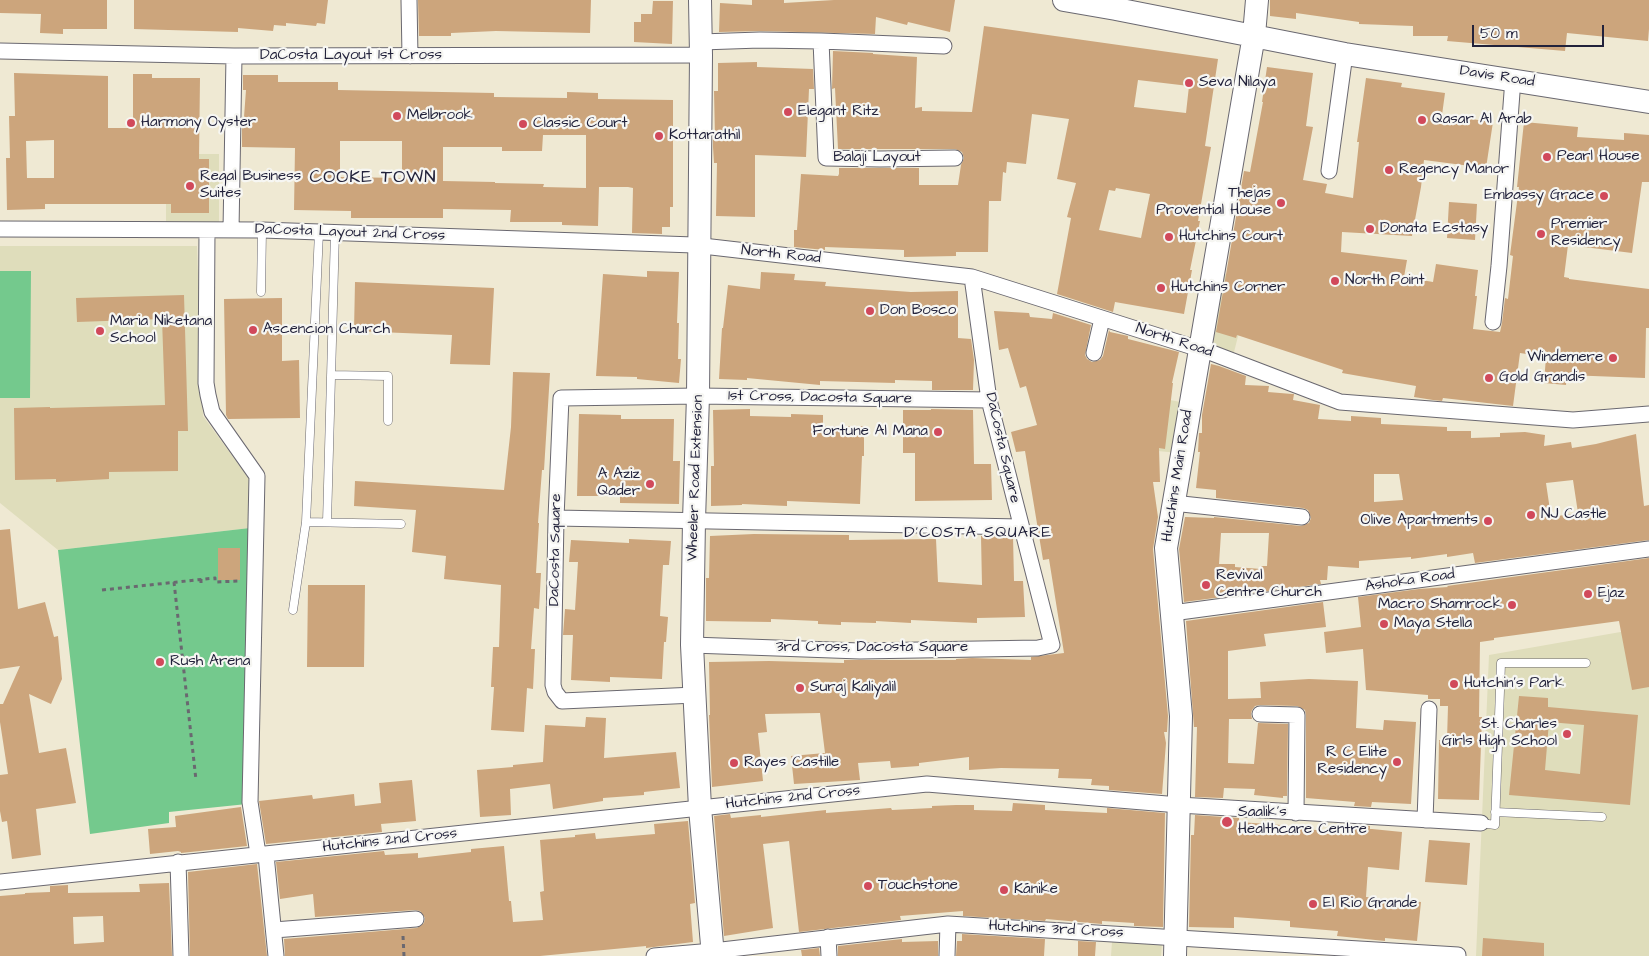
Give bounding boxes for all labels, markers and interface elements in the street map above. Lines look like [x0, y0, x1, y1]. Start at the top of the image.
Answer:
scale bar [1474, 15, 1606, 47]
text: 50 m [1480, 23, 1518, 44]
street label: DaCosta Layout 1st Cross [260, 47, 442, 65]
street label: Davis Road [1458, 62, 1536, 92]
place label: Seva Nilaya [1199, 74, 1276, 92]
marker: Seva Nilaya [1183, 77, 1195, 89]
place label: Elegant Ritz [798, 103, 879, 121]
marker: Elegant Ritz [782, 106, 794, 118]
place label: Melbrook [407, 107, 473, 125]
marker: Melbrook [391, 110, 403, 122]
place label: Qasar Al Arab [1432, 111, 1532, 129]
place label: Harmony Oyster [141, 114, 256, 132]
marker: Qasar Al Arab [1416, 114, 1428, 126]
place label: Classic Court [533, 115, 627, 133]
marker: Harmony Oyster [125, 117, 137, 129]
marker: Classic Court [517, 118, 529, 130]
place label: Kottarathil [669, 127, 740, 145]
marker: Kottarathil [653, 130, 665, 142]
place label: Pearl House [1557, 148, 1640, 166]
street label: Balaji Layout [833, 149, 921, 167]
marker: Pearl House [1541, 151, 1553, 163]
place label: Regency Manor [1399, 161, 1509, 179]
marker: Regency Manor [1383, 164, 1395, 176]
district label: COOKE TOWN [308, 167, 438, 189]
place label: Regal Business Suites [200, 168, 301, 203]
marker: Regal Business Suites [184, 180, 196, 192]
place label: Thejas Provential House [1156, 185, 1271, 220]
place label: Embassy Grace [1484, 187, 1594, 205]
marker: Embassy Grace [1598, 190, 1610, 202]
marker: Thejas Provential House [1275, 197, 1287, 209]
place label: Premier Residency [1551, 216, 1621, 251]
place label: Donata Ecstasy [1380, 220, 1488, 238]
street label: DaCosta Layout 2nd Cross [255, 221, 445, 245]
marker: Donata Ecstasy [1364, 223, 1376, 235]
place label: Hutchins Court [1179, 228, 1283, 246]
marker: Premier Residency [1535, 228, 1547, 240]
marker: Hutchins Court [1163, 231, 1175, 243]
street label: North Road [740, 242, 822, 268]
place label: North Point [1345, 272, 1424, 290]
marker: North Point [1329, 275, 1341, 287]
place label: Hutchins Corner [1171, 279, 1285, 297]
marker: Hutchins Corner [1155, 282, 1167, 294]
place label: Don Bosco [880, 302, 956, 320]
marker: Don Bosco [864, 305, 876, 317]
place label: Maria Niketana School [110, 313, 212, 348]
street label: North Road [1133, 320, 1215, 362]
place label: Ascencion Church [263, 321, 390, 339]
marker: Ascencion Church [247, 324, 259, 336]
marker: Maria Niketana School [94, 325, 106, 337]
place label: Windemere [1527, 349, 1603, 367]
marker: Windemere [1607, 352, 1619, 364]
place label: Gold Grandis [1499, 369, 1585, 387]
marker: Gold Grandis [1483, 372, 1495, 384]
street label: 1st Cross, Dacosta Square [728, 387, 912, 409]
street label: DaCosta Square [981, 391, 1023, 505]
street label: Wheeler Road Extension [684, 395, 708, 561]
street label: Hutchins Main Road [1159, 409, 1197, 543]
place label: Fortune Al Mana [812, 423, 928, 441]
marker: Fortune Al Mana [932, 426, 944, 438]
place label: A Aziz Qader [598, 466, 640, 501]
marker: A Aziz Qader [644, 478, 656, 490]
street label: DaCosta Square [546, 494, 566, 606]
place label: NJ Castle [1541, 506, 1607, 524]
marker: NJ Castle [1525, 509, 1537, 521]
place label: Olive Apartments [1361, 512, 1478, 530]
marker: Olive Apartments [1482, 515, 1494, 527]
district label: D'COSTA SQUARE [902, 524, 1054, 544]
street label: Ashoka Road [1364, 566, 1456, 596]
place label: Revival Centre Church [1216, 567, 1322, 602]
marker: Revival Centre Church [1200, 579, 1212, 591]
place label: Ejaz [1598, 585, 1625, 603]
marker: Ejaz [1582, 588, 1594, 600]
place label: Macro Shamrock [1378, 596, 1502, 614]
marker: Macro Shamrock [1506, 599, 1518, 611]
place label: Maya Stella [1394, 615, 1472, 633]
marker: Maya Stella [1378, 618, 1390, 630]
street label: 3rd Cross, Dacosta Square [776, 639, 968, 657]
place label: Rush Arena [170, 653, 250, 671]
marker: Rush Arena [154, 656, 166, 668]
place label: Hutchin's Park [1464, 675, 1564, 693]
marker: Hutchin's Park [1448, 678, 1460, 690]
place label: Suraj Kaliyalil [810, 679, 896, 697]
marker: Suraj Kaliyalil [794, 682, 806, 694]
place label: St. Charles Girls High School [1442, 716, 1557, 751]
marker: St. Charles Girls High School [1561, 728, 1573, 740]
place label: R C Elite Residency [1317, 744, 1387, 779]
place label: Rayes Castille [744, 754, 839, 772]
marker: R C Elite Residency [1391, 756, 1403, 768]
marker: Rayes Castille [728, 757, 740, 769]
street label: Hutchins 2nd Cross [725, 782, 861, 814]
place label: Saalik's Healthcare Centre [1238, 804, 1367, 839]
marker: Saalik's Healthcare Centre [1220, 815, 1234, 829]
street label: Hutchins 2nd Cross [322, 825, 458, 857]
place label: Touchstone [878, 877, 958, 895]
marker: Touchstone [862, 880, 874, 892]
place label: Kānike [1014, 881, 1058, 899]
marker: Kānike [998, 884, 1010, 896]
place label: El Rio Grande [1323, 895, 1417, 913]
marker: El Rio Grande [1307, 898, 1319, 910]
street label: Hutchins 3rd Cross [988, 917, 1124, 943]

